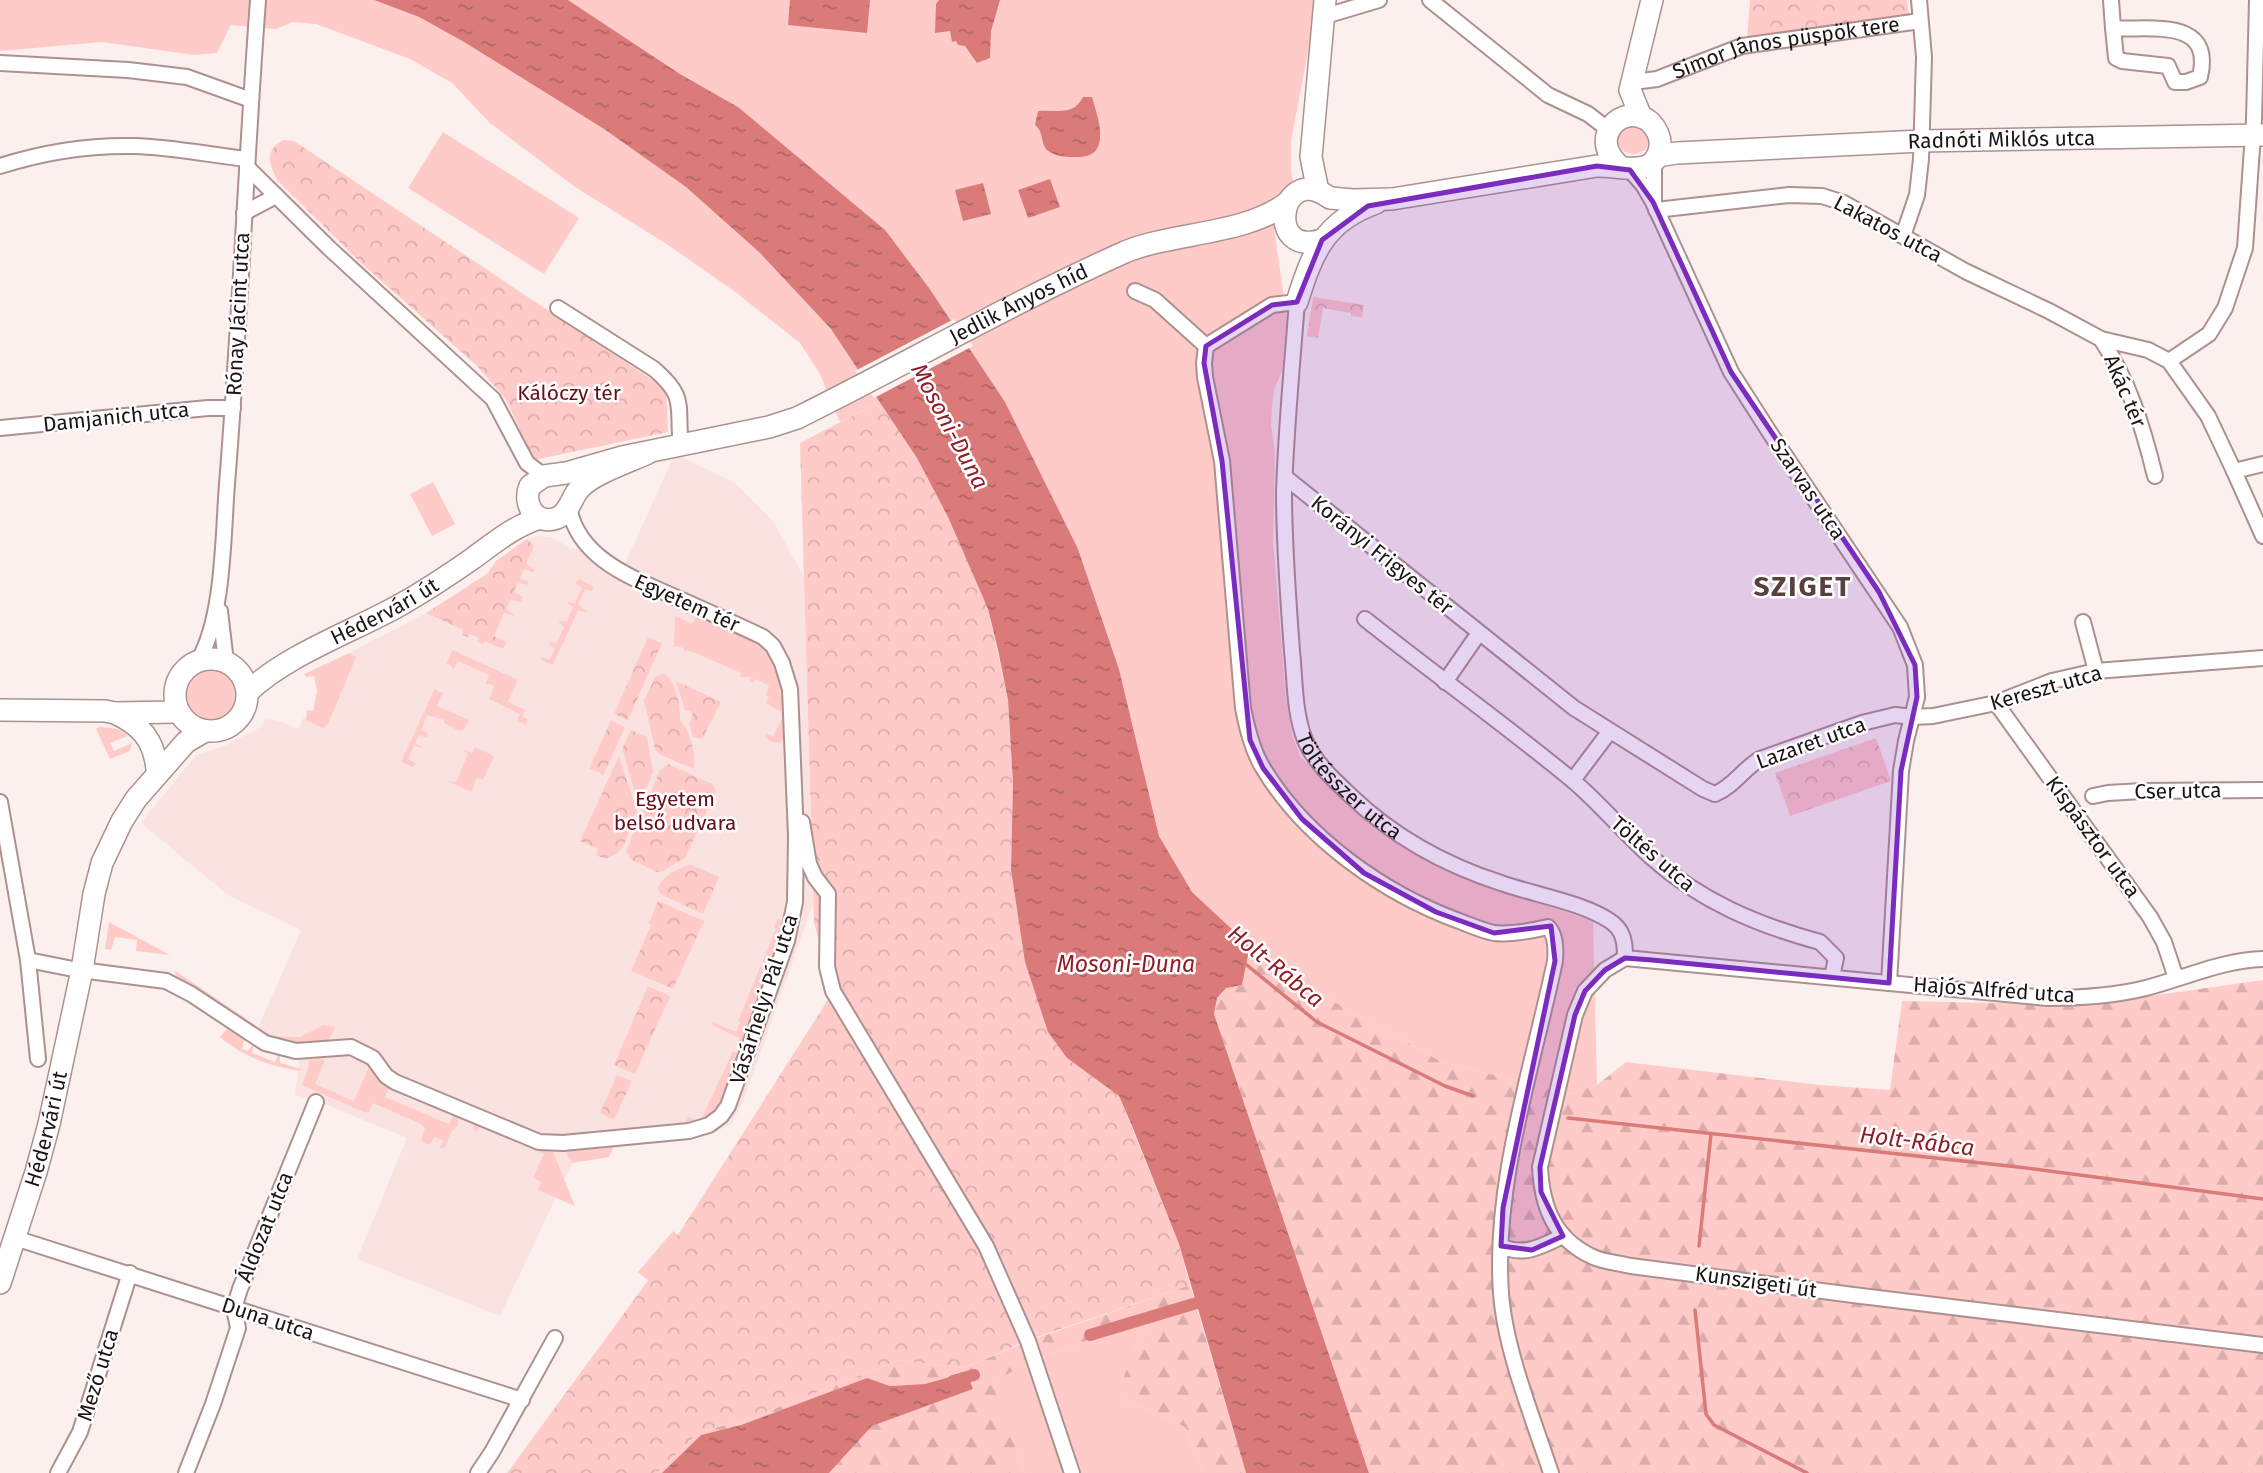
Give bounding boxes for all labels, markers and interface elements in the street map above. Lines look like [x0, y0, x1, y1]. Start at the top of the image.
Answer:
street label: Simor János püspök tere [1669, 11, 1901, 85]
street label: Radnóti Miklós utca [1907, 125, 2096, 155]
street label: Lakatos utca [1829, 190, 1947, 268]
street label: Rónay Jácint utca [221, 231, 255, 397]
street label: Jedlik Ányos híd [945, 258, 1092, 350]
street label: Akác tér [2098, 351, 2152, 431]
water label: Mosoni-Duna [905, 358, 995, 494]
park label: Kálóczy tér [517, 380, 621, 406]
street label: Damjanich utca [42, 396, 190, 438]
street label: Szarvas utca [1765, 433, 1851, 545]
street label: Korányi Frigyes tér [1306, 490, 1458, 620]
street label: Egyetem tér [630, 568, 744, 638]
district label: SZIGET [1754, 570, 1852, 603]
street label: Hédervári út [326, 572, 444, 651]
street label: Kereszt utca [1987, 660, 2105, 716]
street label: Lazaret utca [1753, 711, 1869, 775]
street label: Töltésszer utca [1291, 730, 1407, 845]
street label: Kispásztor utca [2040, 771, 2146, 903]
street label: Cser utca [2134, 777, 2222, 805]
park label: Egyetem belső udvara [614, 786, 736, 836]
street label: Töltés utca [1606, 810, 1700, 898]
street label: Vásárhelyi Pál utca [724, 911, 804, 1087]
water label: Holt-Rábca [1222, 919, 1330, 1013]
water label: Mosoni-Duna [1057, 950, 1195, 978]
street label: Hajós Alfréd utca [1912, 971, 2076, 1009]
street label: Hédervári út [19, 1068, 73, 1190]
water label: Holt-Rábca [1858, 1120, 1976, 1162]
street label: Áldozat utca [231, 1168, 299, 1286]
street label: Kunszigeti út [1694, 1261, 1819, 1303]
street label: Duna utca [218, 1292, 318, 1346]
street label: Mező utca [72, 1326, 124, 1424]

